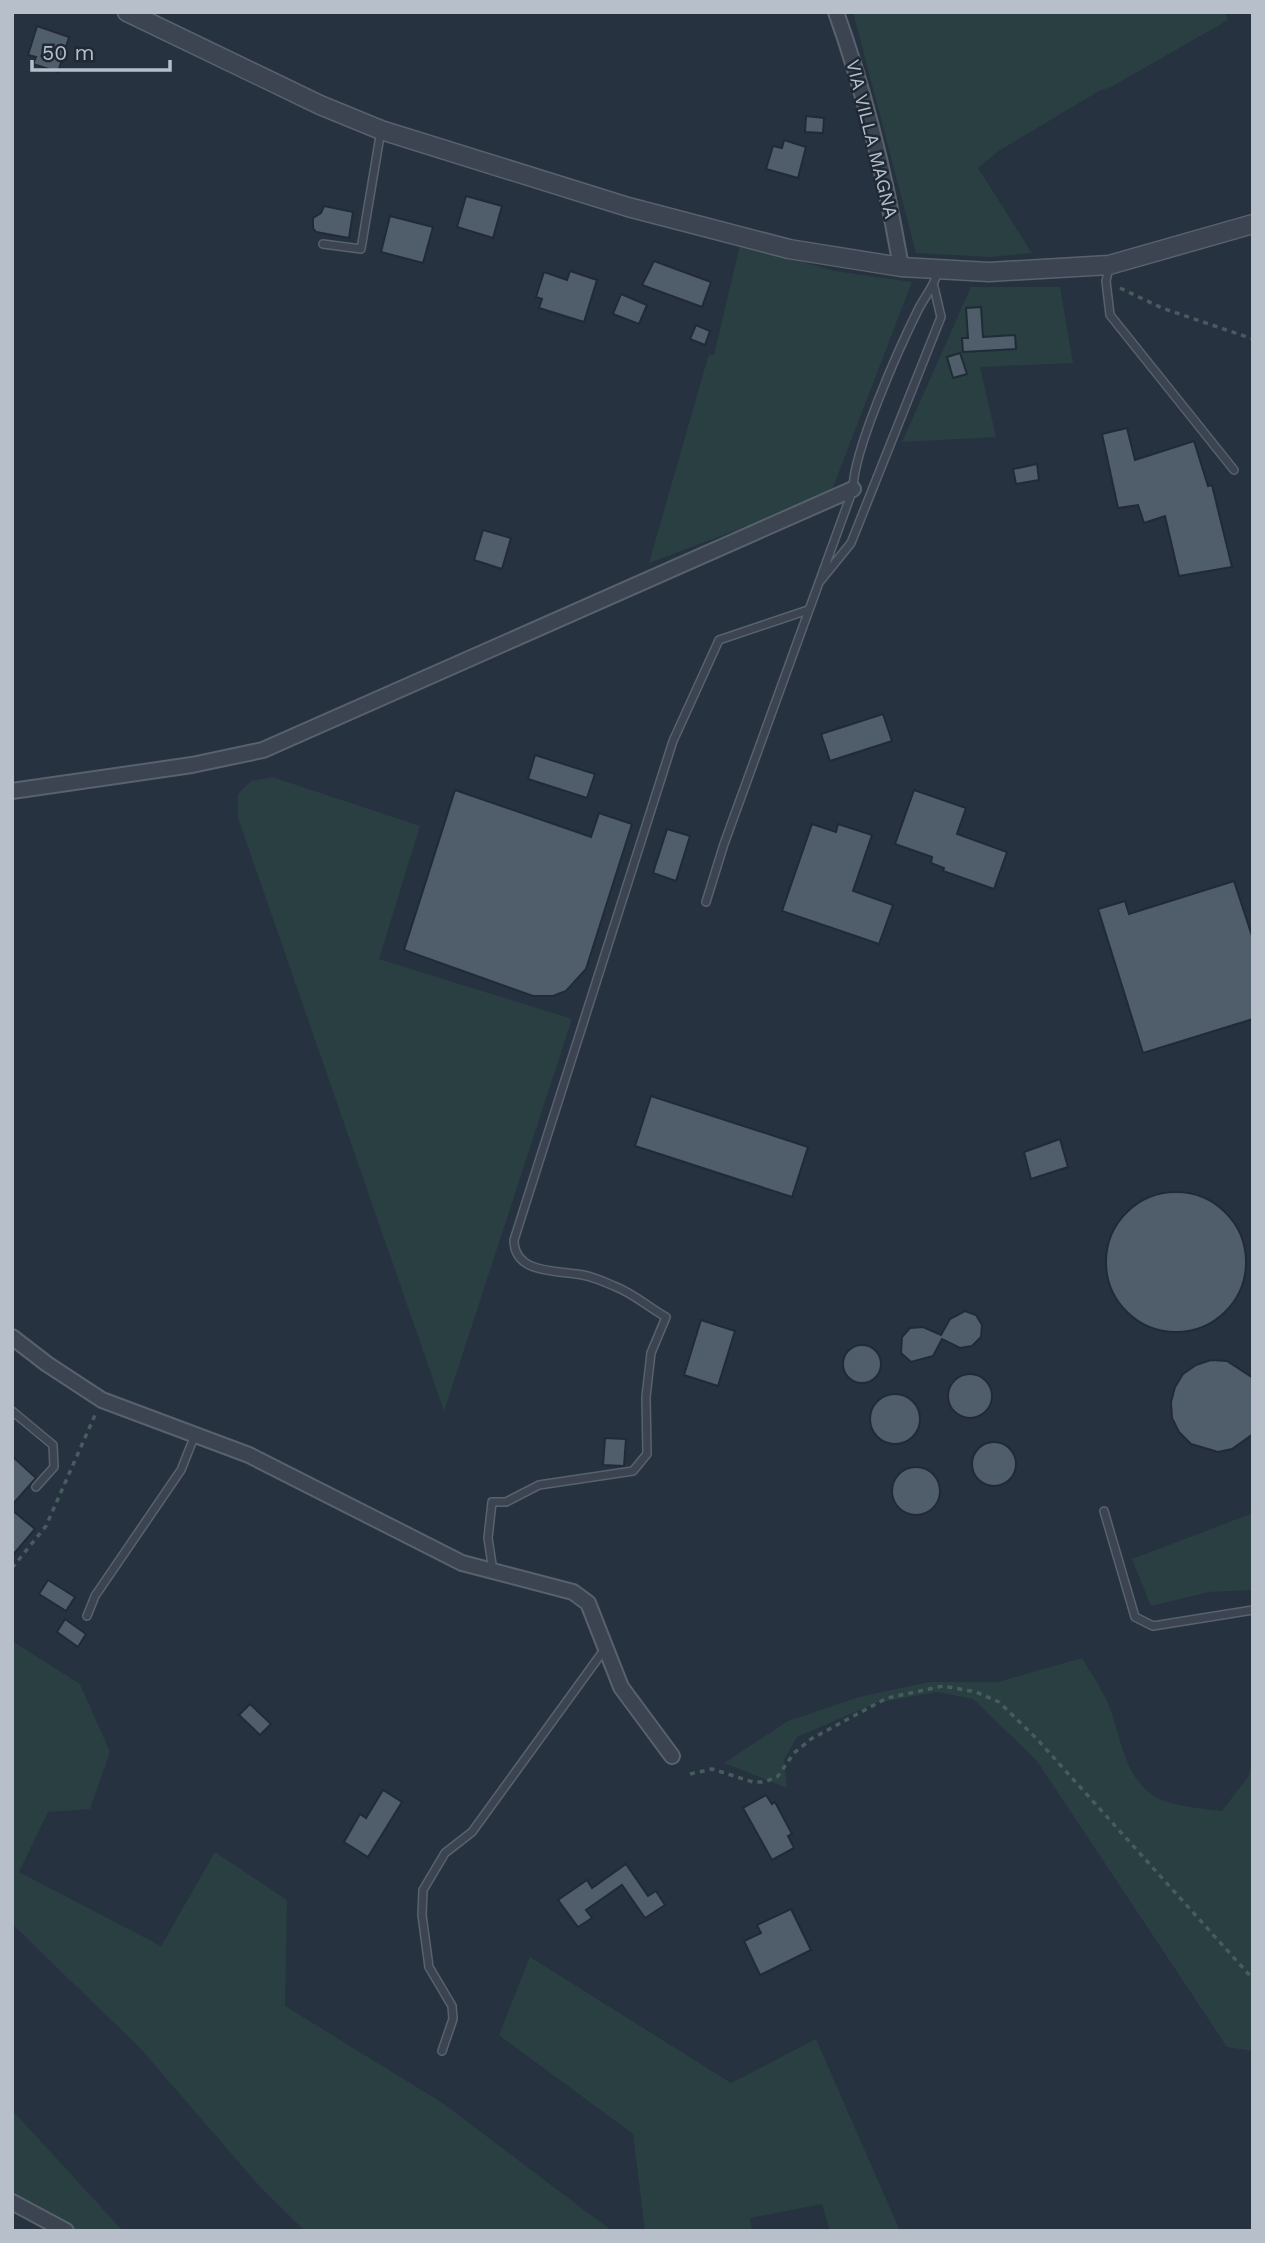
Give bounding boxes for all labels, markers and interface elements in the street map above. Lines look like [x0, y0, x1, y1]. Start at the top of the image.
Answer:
scale bar [32, 28, 170, 72]
text: 50 m [42, 40, 94, 65]
street label: VIA VILLA MAGNA [841, 57, 903, 221]

